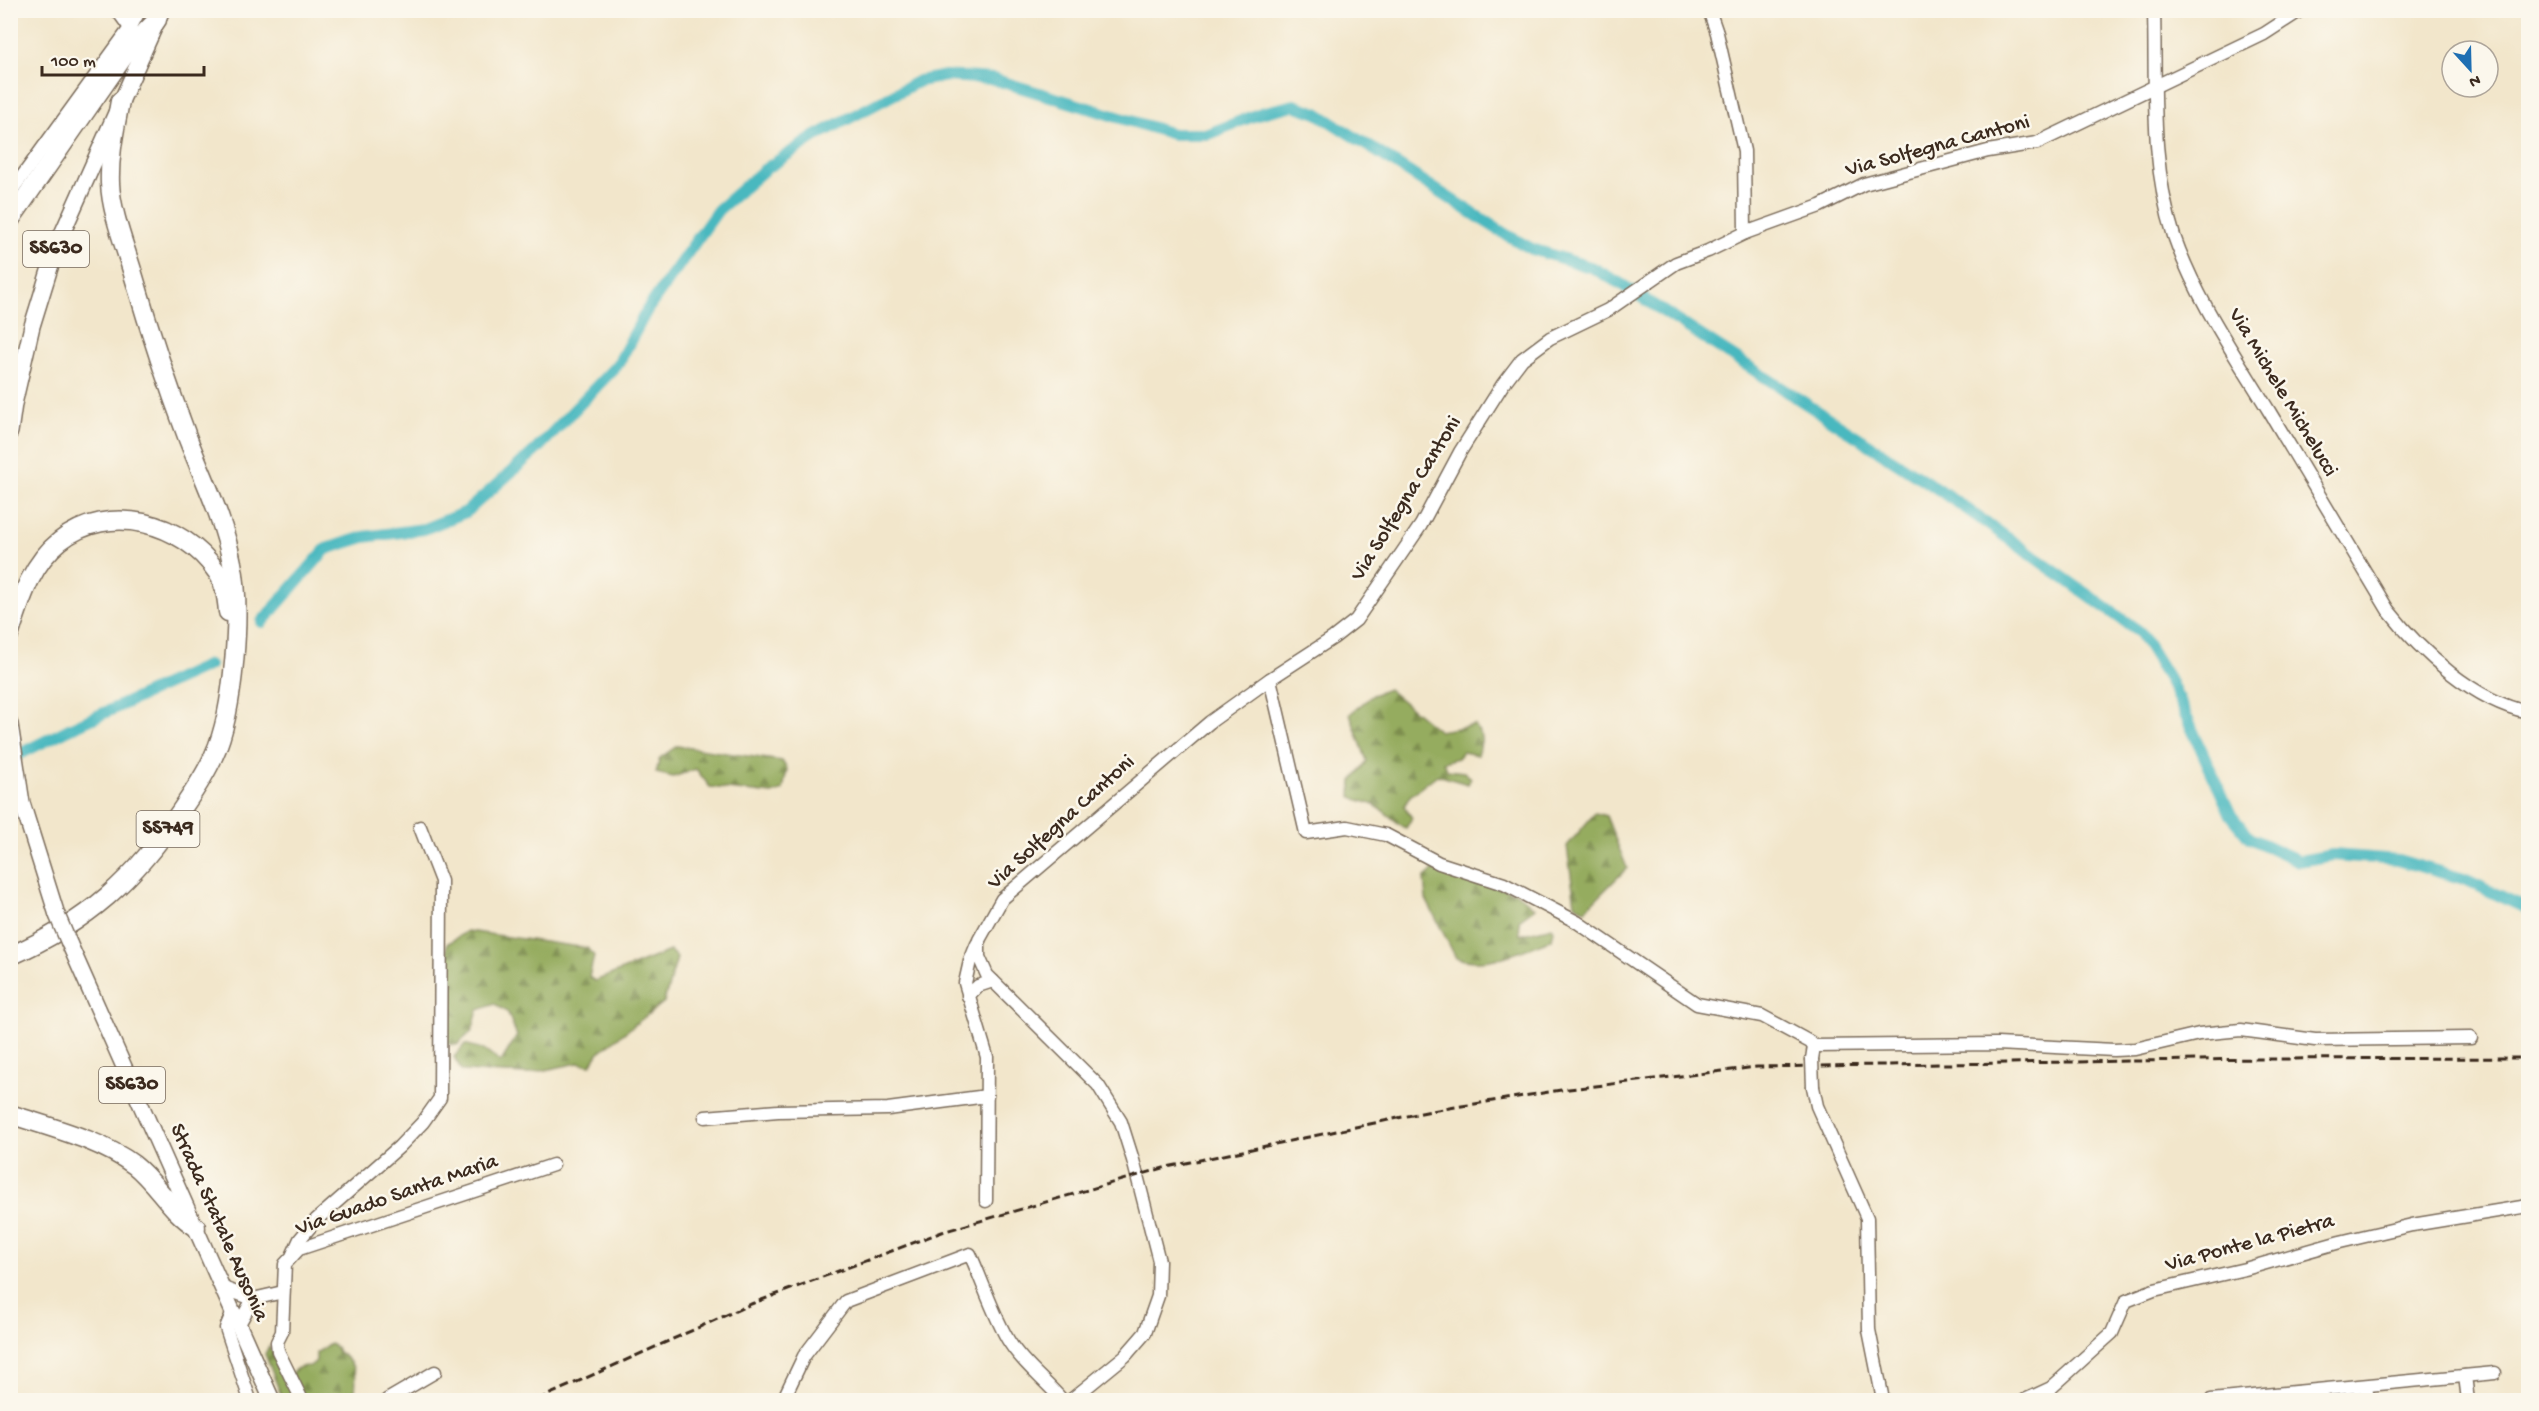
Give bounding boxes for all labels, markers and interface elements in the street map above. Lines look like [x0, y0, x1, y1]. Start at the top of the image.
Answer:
scale bar [42, 39, 204, 77]
north arrow [2440, 39, 2500, 99]
text: 100 m [50, 52, 96, 73]
text: N [2465, 69, 2483, 91]
street label: Via Solfegna Cantoni [1842, 110, 2033, 184]
road number: SS630 [23, 231, 89, 267]
street label: Via Michele Michelucci [2221, 303, 2343, 482]
street label: Via Solfegna Cantoni [1345, 412, 1468, 587]
street label: Via Solfegna Cantoni [982, 750, 1141, 897]
road number: SS749 [136, 811, 200, 847]
road number: SS630 [99, 1067, 165, 1103]
street label: Strada Statale Ausonia [163, 1120, 274, 1327]
street label: Via Guado Santa Maria [292, 1149, 502, 1243]
street label: Via Ponte la Pietra [2162, 1209, 2338, 1279]

